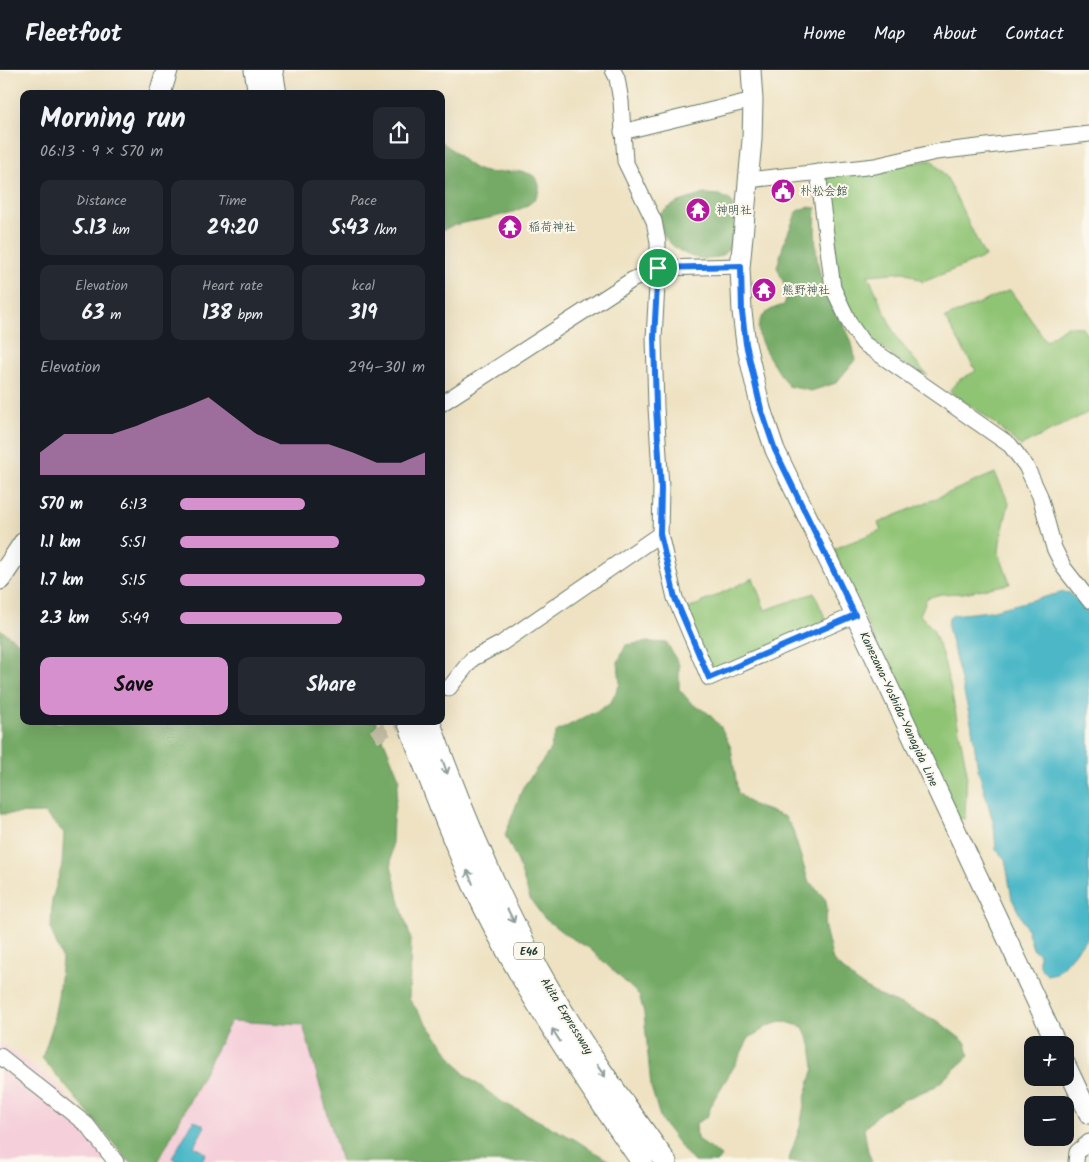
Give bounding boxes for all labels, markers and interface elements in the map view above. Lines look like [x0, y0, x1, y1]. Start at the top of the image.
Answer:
text: Fleetfoot [25, 15, 122, 54]
text: Home [803, 20, 846, 49]
text: Map [874, 20, 905, 49]
text: About [933, 20, 977, 49]
text: Contact [1005, 20, 1064, 49]
text: Morning run [40, 97, 186, 142]
button: share [373, 107, 425, 159]
text: 06:13 · 9 × 570 m [40, 139, 163, 164]
public building icon: 朴松会館 [770, 178, 796, 204]
place label: 朴松会館 [800, 182, 848, 201]
text: Distance [76, 190, 127, 212]
text: Time [218, 190, 247, 212]
text: Pace [350, 190, 377, 212]
temple icon: 神明社 [685, 197, 711, 223]
place label: 神明社 [716, 201, 752, 220]
text: 5.13 [73, 212, 107, 245]
text: 29:20 [207, 212, 258, 245]
text: 5:43 [330, 212, 369, 245]
temple icon: 稲荷神社 [497, 214, 523, 240]
place label: 稲荷神社 [528, 218, 576, 237]
text: km [107, 219, 130, 241]
text: /km [369, 219, 397, 241]
pin [637, 247, 679, 289]
icon: arrive [644, 254, 672, 282]
text: Elevation [75, 275, 128, 297]
text: Heart rate [202, 275, 263, 297]
text: kcal [352, 275, 375, 297]
temple icon: 熊野神社 [751, 277, 777, 303]
place label: 熊野神社 [782, 281, 830, 300]
text: 63 [82, 297, 105, 330]
text: 138 [202, 297, 232, 330]
text: 319 [349, 297, 378, 330]
text: m [105, 304, 121, 326]
text: bpm [232, 304, 263, 326]
text: Elevation [40, 355, 101, 380]
text: 294–301 m [348, 355, 425, 380]
text: 570 m [40, 492, 83, 517]
text: 6:13 [120, 492, 147, 517]
text: 1.1 km [40, 530, 81, 555]
text: 5:51 [120, 530, 146, 555]
text: 1.7 km [40, 568, 83, 593]
text: 5:15 [120, 568, 146, 593]
text: 2.3 km [40, 606, 89, 631]
text: 5:49 [120, 606, 149, 631]
street label: Kanezawa-Yoshida-Yanagida Line [854, 629, 943, 790]
button: Save [40, 657, 228, 715]
button: Share [238, 657, 425, 715]
one-way arrow [441, 759, 450, 774]
one-way arrow [465, 870, 475, 885]
one-way arrow [506, 908, 516, 923]
road number: E46 [514, 942, 544, 959]
street label: Akita Expressway [535, 974, 598, 1059]
one-way arrow [551, 1028, 561, 1042]
map controls [1024, 1036, 1074, 1146]
button: + [1024, 1036, 1074, 1086]
one-way arrow [596, 1064, 606, 1078]
button: − [1024, 1096, 1074, 1146]

